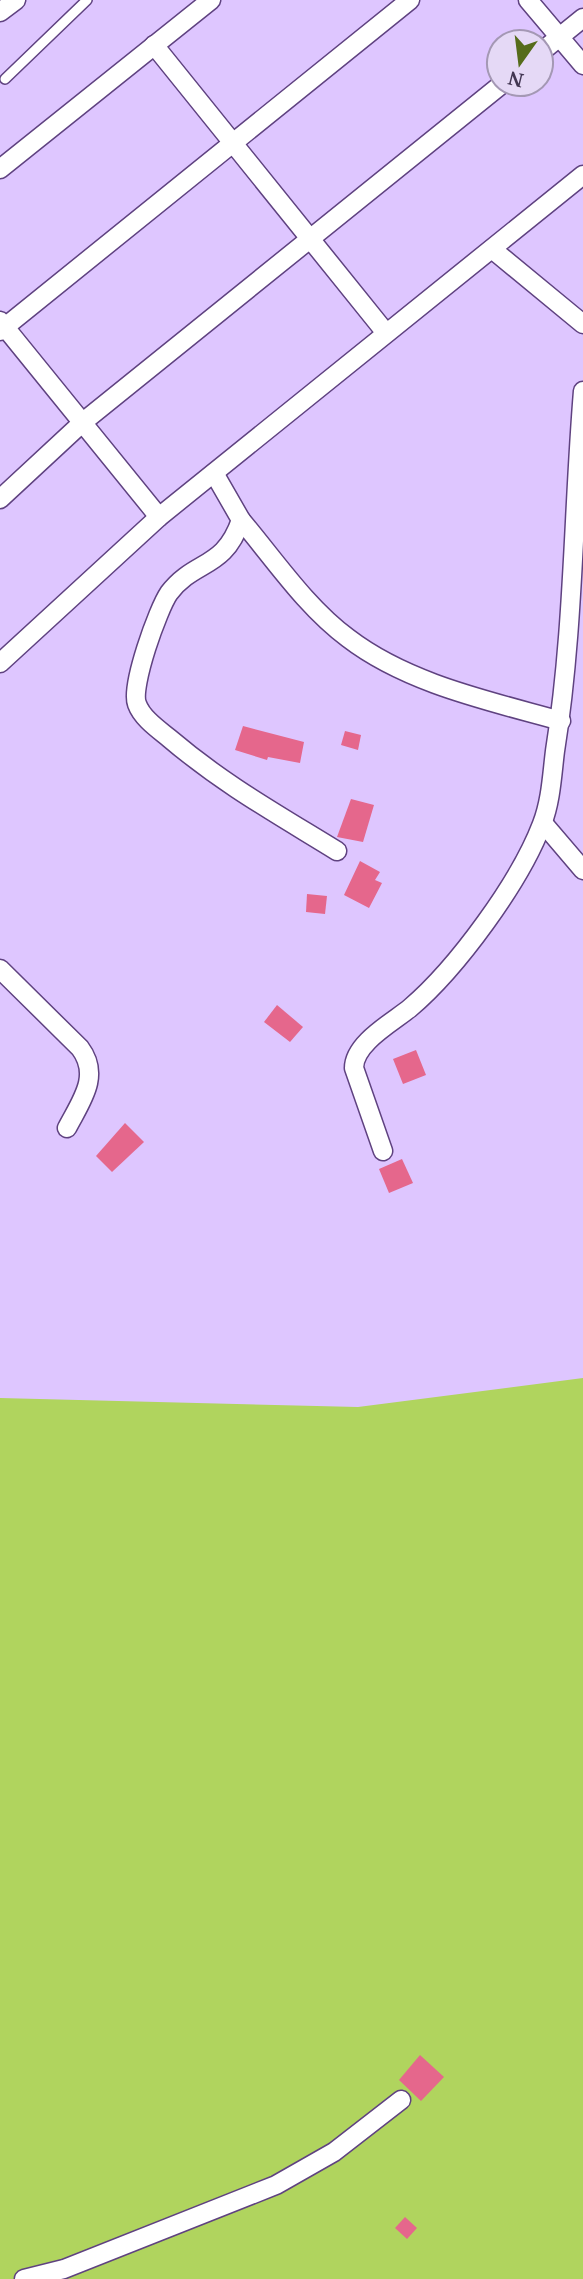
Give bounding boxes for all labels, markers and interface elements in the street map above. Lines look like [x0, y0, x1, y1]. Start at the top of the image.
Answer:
north arrow [485, 28, 555, 98]
text: N [505, 65, 526, 94]

